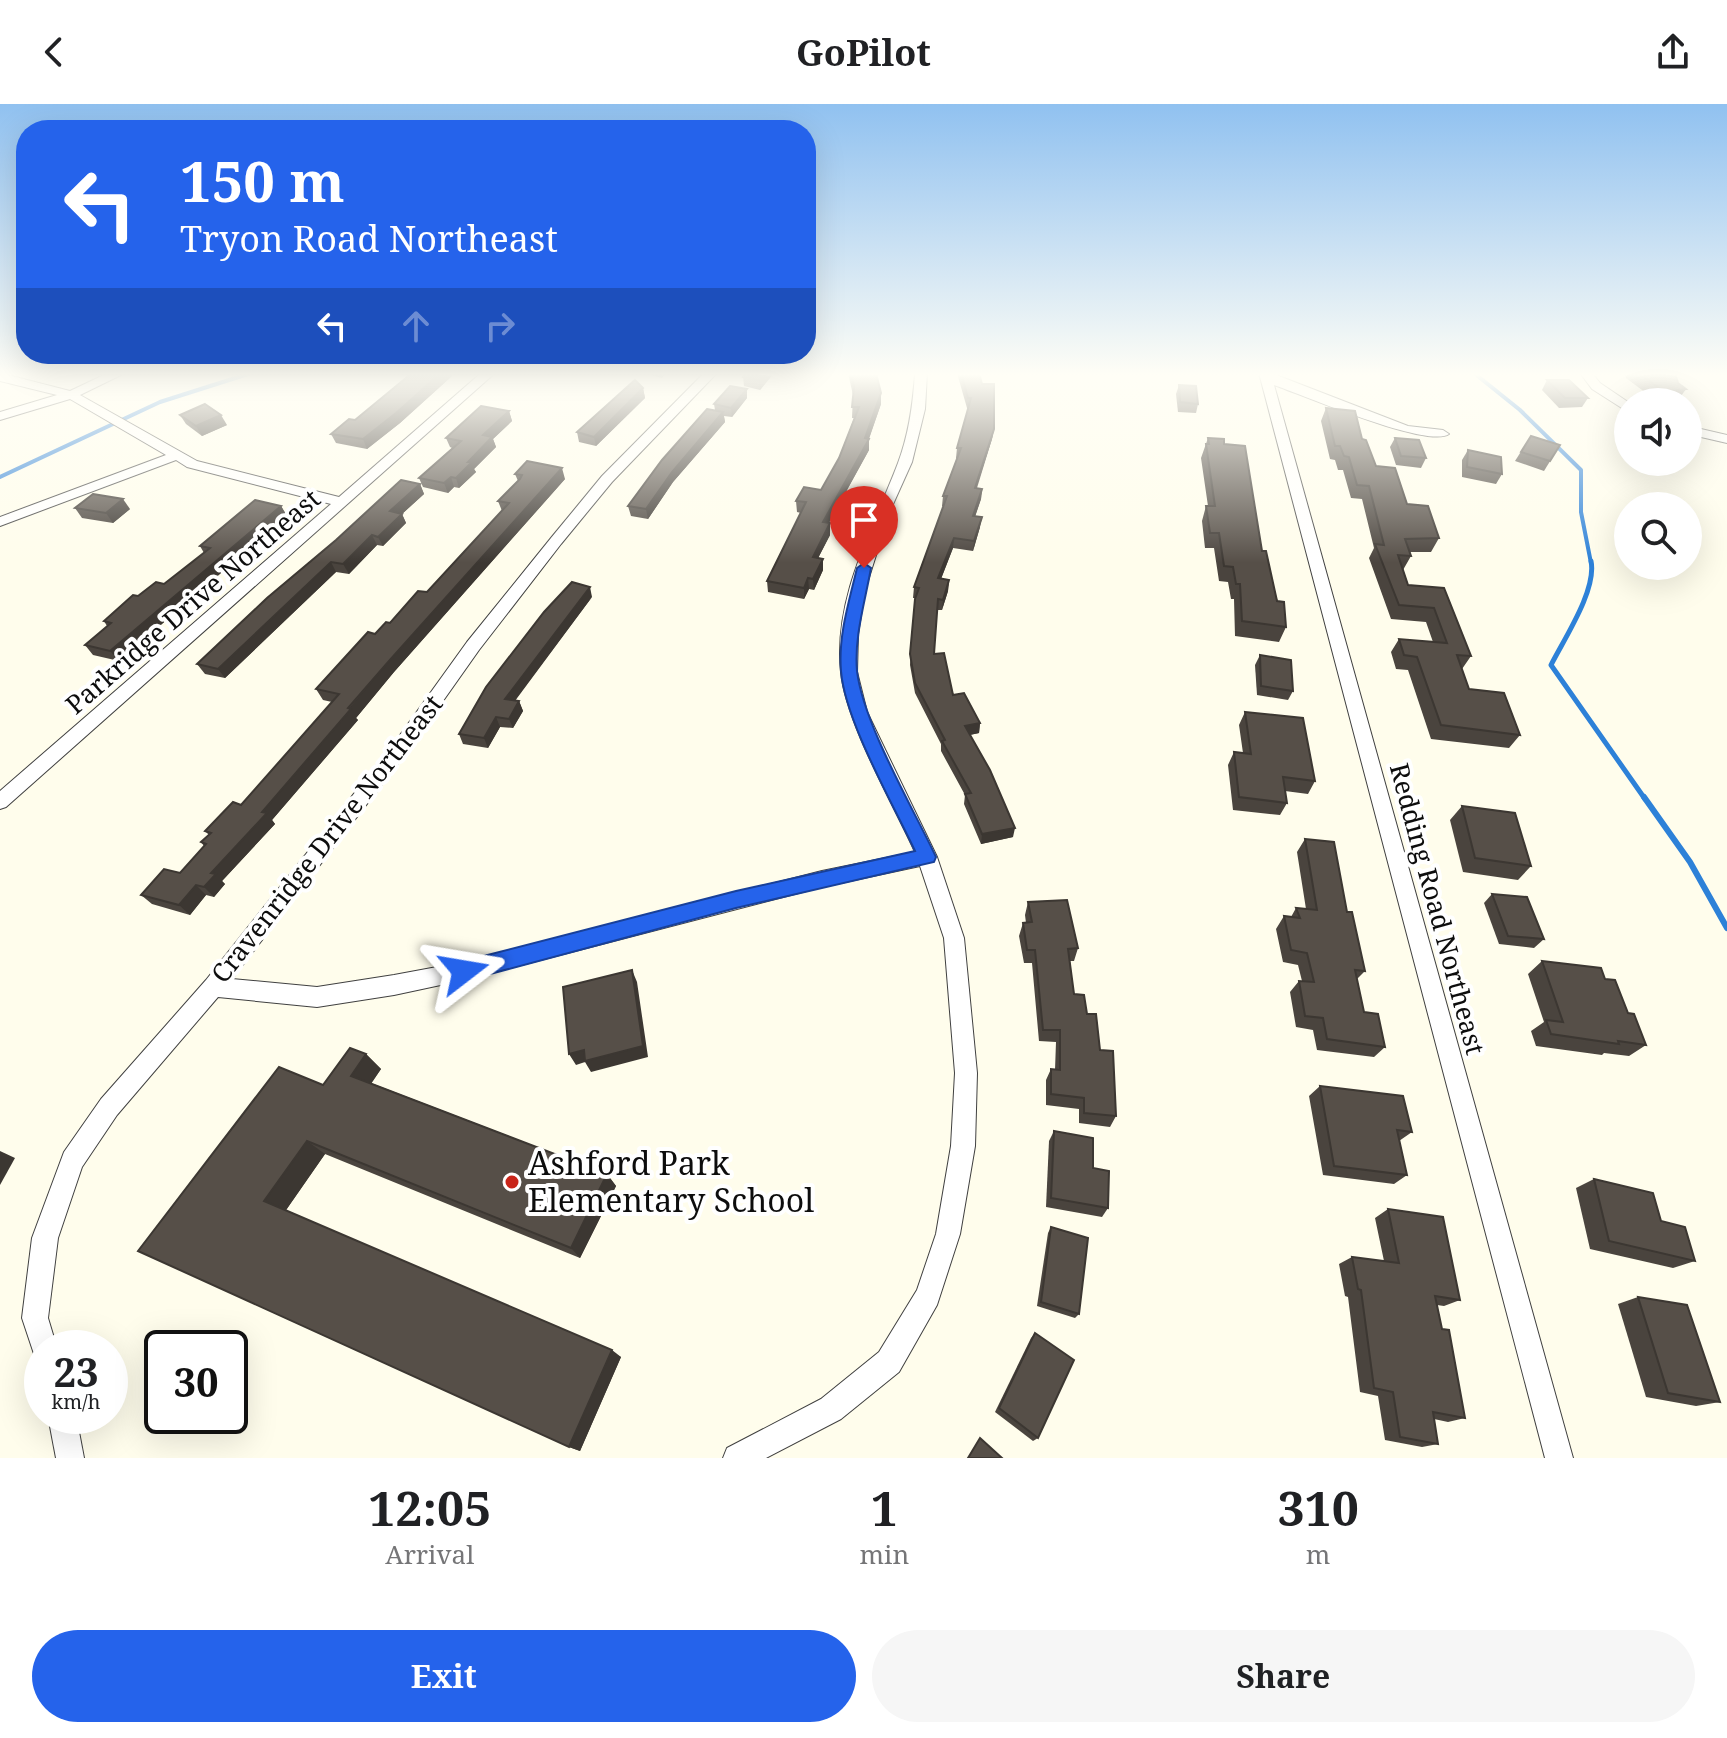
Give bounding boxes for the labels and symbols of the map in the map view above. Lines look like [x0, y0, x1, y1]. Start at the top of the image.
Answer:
street label: Parkridge Drive Northeast [57, 481, 327, 722]
pin [830, 486, 898, 568]
street label: Cravenridge Drive Northeast [202, 687, 450, 990]
street label: Redding Road Northeast [1382, 759, 1494, 1058]
position arrow [422, 929, 506, 1013]
place label: Ashford Park Elementary School [528, 1141, 814, 1221]
marker: Ashford Park Elementary School [503, 1173, 521, 1191]
speed limit sign: 30 [144, 1330, 248, 1434]

